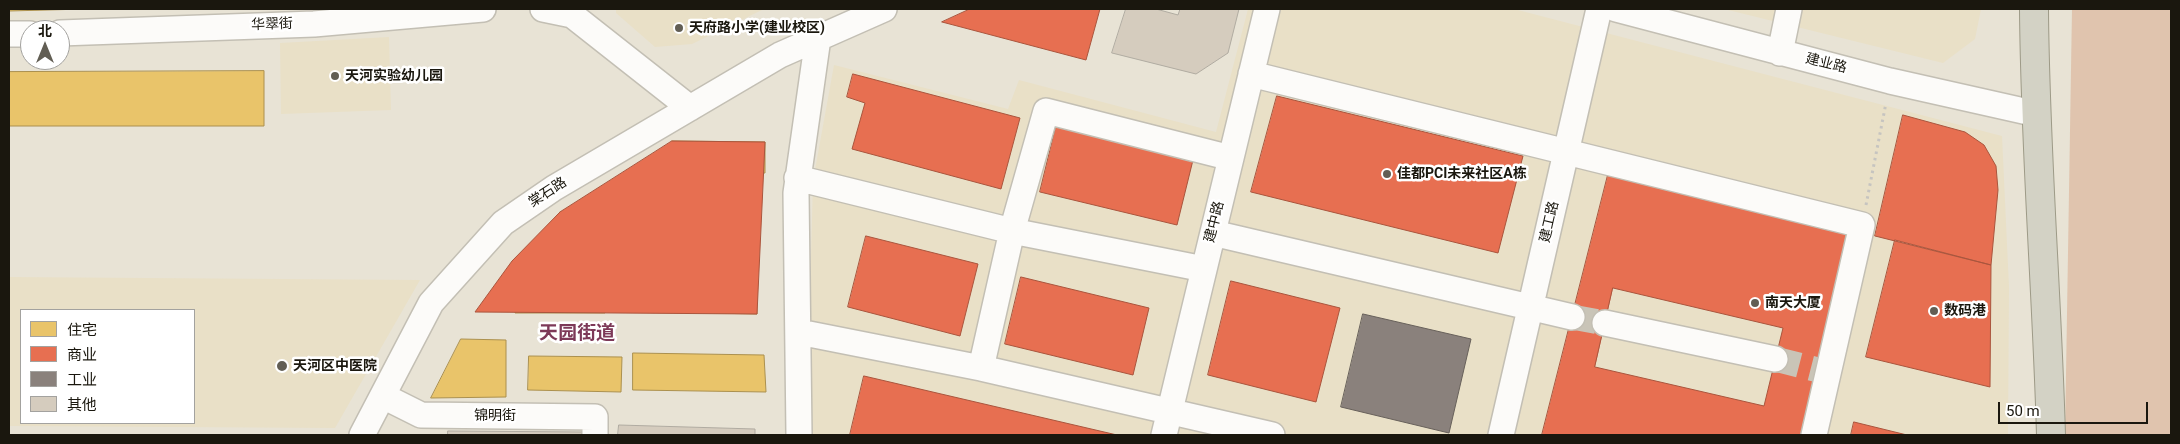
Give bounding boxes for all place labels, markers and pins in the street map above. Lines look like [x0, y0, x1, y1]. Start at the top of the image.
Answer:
place label: 天府路小学(建业校区) [689, 20, 825, 36]
marker: 天府路小学(建业校区) [673, 22, 685, 34]
place label: 天河实验幼儿园 [345, 68, 443, 84]
marker: 天河实验幼儿园 [329, 70, 341, 82]
place label: 佳都PCI未来社区A栋 [1397, 166, 1527, 182]
marker: 佳都PCI未来社区A栋 [1381, 168, 1393, 180]
place label: 南天大厦 [1765, 295, 1821, 311]
marker: 南天大厦 [1749, 297, 1761, 309]
place label: 数码港 [1944, 303, 1986, 319]
marker: 数码港 [1928, 305, 1940, 317]
place label: 天河区中医院 [293, 358, 377, 374]
marker: 天河区中医院 [275, 359, 289, 373]

